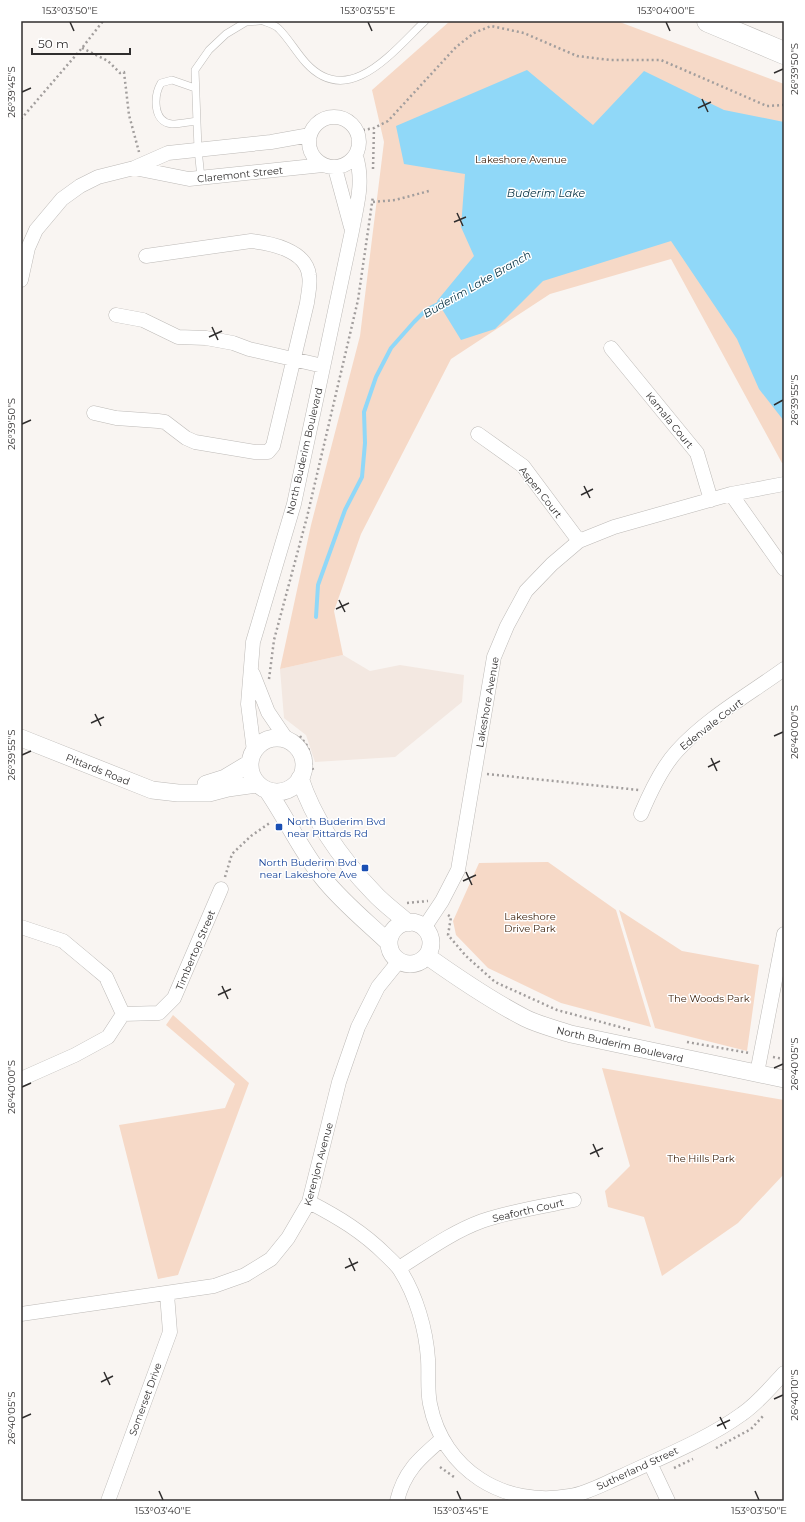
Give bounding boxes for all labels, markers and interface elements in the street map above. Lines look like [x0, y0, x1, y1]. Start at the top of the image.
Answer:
text: 153°03'50"E [42, 4, 98, 17]
text: 153°03'55"E [341, 4, 396, 17]
text: 153°04'00"E [637, 4, 695, 17]
scale bar [32, 30, 130, 56]
text: 50 m [38, 36, 69, 51]
text: 26°39'50"S [788, 43, 801, 95]
text: 26°39'45"S [5, 66, 18, 118]
park label: Lakeshore Avenue [475, 153, 567, 166]
street label: Claremont Street [197, 164, 284, 185]
water label: Buderim Lake [507, 186, 586, 200]
water label: Buderim Lake Branch [421, 247, 533, 321]
text: 26°39'55"S [788, 375, 801, 425]
street label: North Buderim Boulevard [284, 386, 325, 516]
street label: Kamala Court [643, 390, 696, 451]
text: 26°39'50"S [5, 398, 18, 450]
street label: Aspen Court [516, 464, 565, 521]
street label: Lakeshore Avenue [473, 656, 502, 748]
street label: Edenvale Court [677, 696, 746, 753]
text: 26°40'00"S [788, 705, 801, 759]
text: 26°39'55"S [5, 730, 18, 780]
street label: Pittards Road [64, 751, 132, 788]
place label: North Buderim Bvd near Pittards Rd [287, 815, 386, 840]
marker: North Buderim Bvd near Pittards Rd [274, 822, 284, 832]
place label: North Buderim Bvd near Lakeshore Ave [258, 856, 357, 881]
marker: North Buderim Bvd near Lakeshore Ave [360, 863, 370, 873]
street label: Timbertop Street [173, 908, 218, 992]
park label: Lakeshore Drive Park [504, 910, 556, 935]
park label: The Woods Park [668, 992, 750, 1005]
street label: North Buderim Boulevard [555, 1024, 685, 1065]
text: 26°40'05"S [788, 1038, 801, 1090]
text: 26°40'00"S [5, 1060, 18, 1114]
street label: Kerenjon Avenue [301, 1121, 336, 1207]
park label: The Hills Park [667, 1152, 735, 1165]
street label: Seaforth Court [491, 1196, 565, 1225]
street label: Somerset Drive [126, 1361, 165, 1438]
text: 26°40'10"S [788, 1369, 801, 1421]
text: 26°40'05"S [5, 1392, 18, 1444]
street label: Sutherland Street [594, 1444, 680, 1493]
text: 153°03'40"E [135, 1504, 191, 1517]
text: 153°03'45"E [433, 1504, 489, 1517]
text: 153°03'50"E [731, 1504, 787, 1517]

